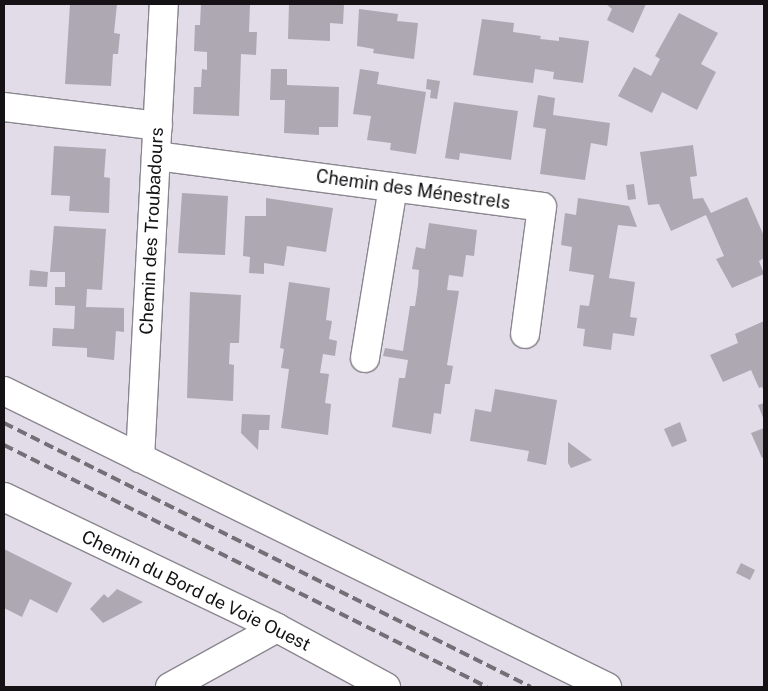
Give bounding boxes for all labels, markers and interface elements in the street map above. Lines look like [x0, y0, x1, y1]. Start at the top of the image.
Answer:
street label: Chemin des Troubadours [136, 127, 168, 335]
street label: Chemin des Ménestrels [314, 166, 512, 214]
street label: Chemin du Bord de Voie Ouest [77, 526, 315, 656]

